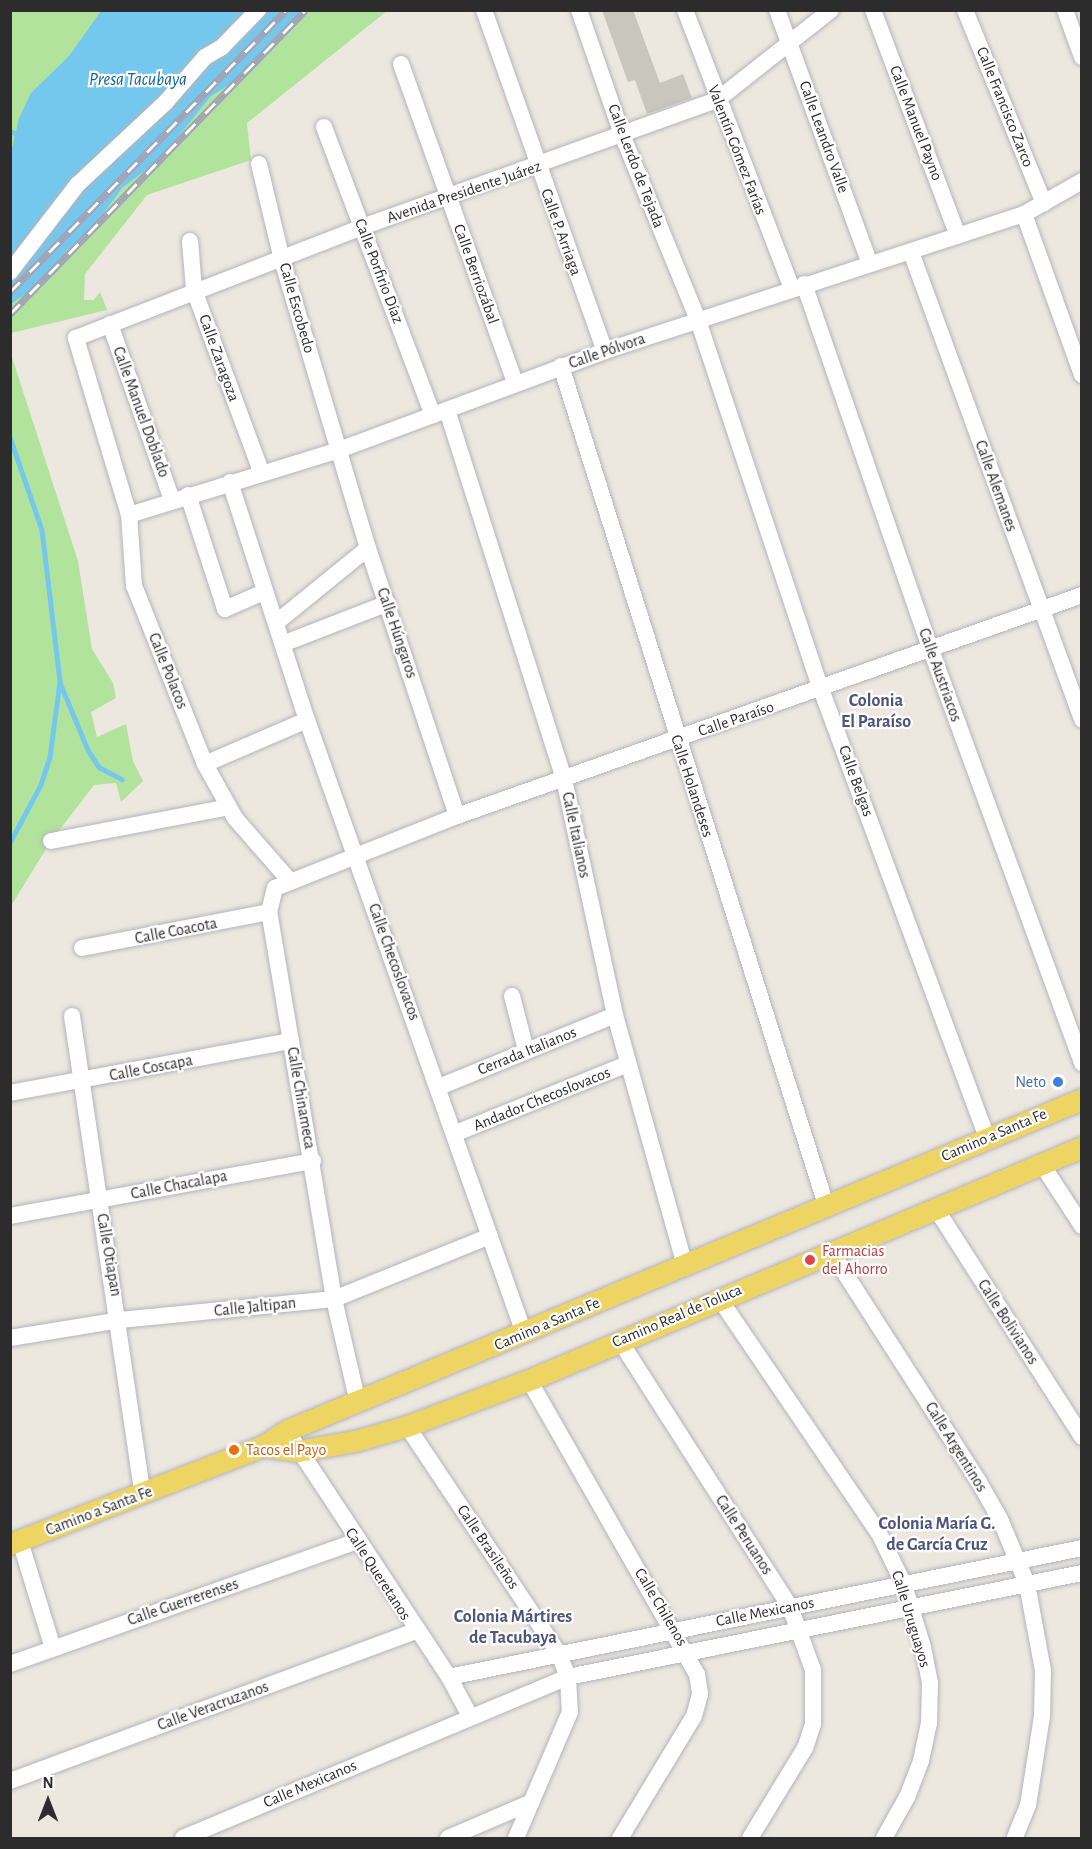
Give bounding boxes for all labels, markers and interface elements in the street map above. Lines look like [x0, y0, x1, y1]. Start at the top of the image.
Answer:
street label: Calle Francisco Zarco [972, 44, 1038, 170]
street label: Calle Manuel Payno [885, 63, 947, 183]
water label: Presa Tacubaya [89, 69, 187, 91]
street label: Calle Leandro Valle [795, 78, 853, 196]
street label: Valentín Gómez Farías [703, 82, 771, 218]
street label: Calle Lerdo de Tejada [604, 101, 668, 231]
street label: Avenida Presidente Juárez [384, 157, 544, 227]
street label: Calle P. Arriaga [536, 186, 586, 278]
street label: Calle Porfirio Díaz [350, 216, 408, 326]
street label: Calle Berriozábal [449, 221, 503, 327]
street label: Calle Escobedo [275, 261, 319, 355]
street label: Calle Zaragoza [194, 312, 244, 404]
street label: Calle Pólvora [566, 329, 648, 373]
street label: Calle Manuel Doblado [108, 344, 174, 480]
street label: Calle Alemanes [971, 438, 1021, 534]
street label: Calle Húngaros [373, 585, 421, 681]
street label: Calle Austriacos [914, 626, 966, 724]
street label: Calle Polacos [144, 630, 192, 712]
district label: Colonia El Paraíso [841, 691, 911, 734]
street label: Calle Paraíso [696, 697, 776, 741]
street label: Calle Holandeses [666, 732, 718, 840]
street label: Calle Belgas [834, 743, 878, 819]
street label: Calle Italianos [558, 790, 594, 880]
street label: Calle Checoslovacos [364, 901, 424, 1023]
street label: Calle Coacota [133, 914, 219, 948]
street label: Cerrada Italianos [475, 1022, 579, 1080]
street label: Calle Chinameca [283, 1046, 319, 1150]
street label: Calle Coscapa [108, 1051, 194, 1085]
street label: Andador Checoslovacos [471, 1063, 613, 1135]
place label: Neto [1015, 1072, 1046, 1092]
marker: Neto [1051, 1075, 1065, 1089]
street label: Camino a Santa Fe [938, 1104, 1050, 1166]
street label: Calle Chacalapa [129, 1166, 229, 1204]
street label: Calle Otiapan [92, 1212, 126, 1298]
place label: Farmacias del Ahorro [822, 1241, 888, 1279]
marker: Farmacias del Ahorro [803, 1253, 817, 1267]
street label: Calle Bolivianos [973, 1276, 1043, 1368]
street label: Camino Real de Toluca [609, 1280, 745, 1352]
street label: Calle Jaltipan [213, 1293, 297, 1321]
street label: Camino a Santa Fe [491, 1293, 603, 1355]
street label: Calle Argentinos [921, 1399, 991, 1495]
place label: Tacos el Payo [246, 1440, 326, 1460]
marker: Tacos el Payo [227, 1443, 241, 1457]
street label: Camino a Santa Fe [43, 1482, 155, 1540]
street label: Calle Peruanos [711, 1492, 777, 1578]
street label: Calle Brasileños [453, 1501, 523, 1593]
district label: Colonia María G. de García Cruz [879, 1514, 995, 1556]
street label: Calle Queretanos [341, 1524, 415, 1624]
street label: Calle Chilenos [630, 1565, 692, 1649]
street label: Calle Uruguayos [887, 1568, 935, 1670]
street label: Calle Guerrerenses [125, 1574, 241, 1630]
street label: Calle Mexicanos [714, 1593, 816, 1631]
district label: Colonia Mártires de Tacubaya [454, 1607, 572, 1650]
street label: Calle Veracruzanos [155, 1677, 271, 1735]
street label: Calle Mexicanos [260, 1756, 360, 1812]
north arrow [18, 1771, 78, 1831]
text: N [42, 1775, 54, 1791]

